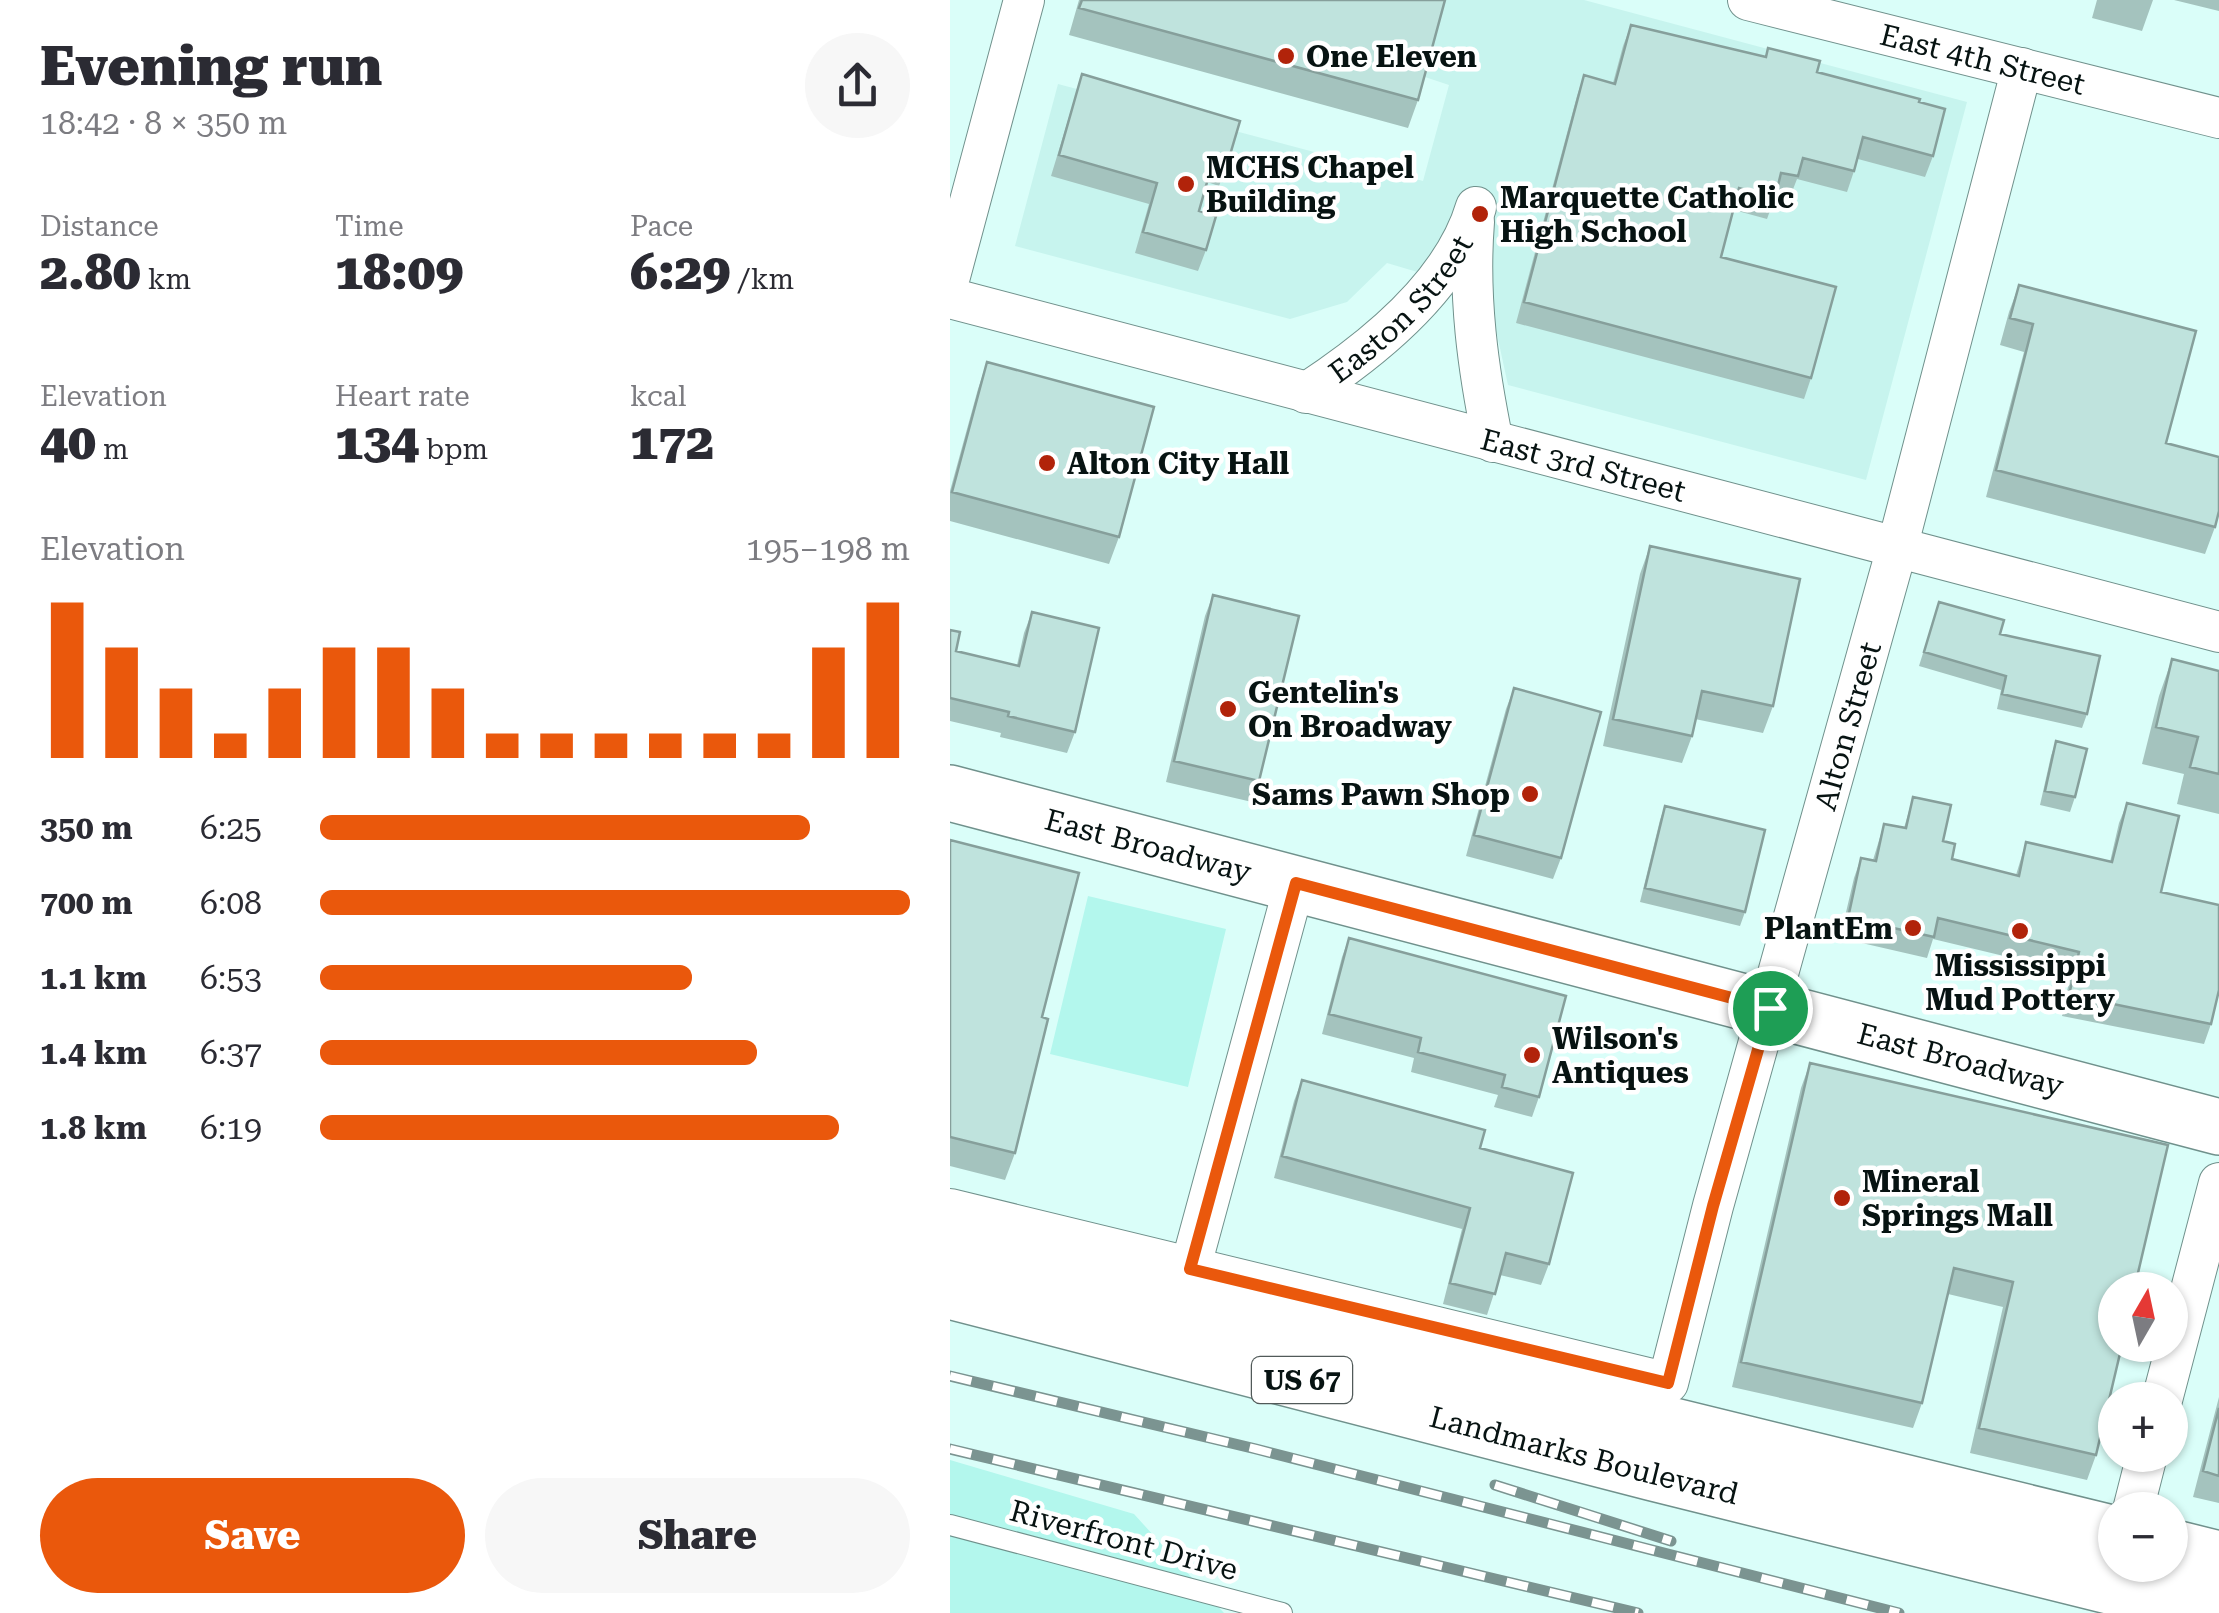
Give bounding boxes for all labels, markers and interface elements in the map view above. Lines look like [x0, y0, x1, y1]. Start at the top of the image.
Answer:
street label: East 4th Street [1877, 16, 2089, 101]
button: share [805, 33, 910, 138]
text: Evening run [40, 34, 382, 98]
place label: One Eleven [1306, 39, 1477, 74]
marker: One Eleven [1275, 45, 1297, 67]
text: 18:42 · 8 × 350 m [40, 104, 287, 142]
place label: MCHS Chapel Building [1206, 150, 1414, 219]
marker: MCHS Chapel Building [1175, 173, 1197, 195]
place label: Marquette Catholic High School [1500, 180, 1794, 249]
marker: Marquette Catholic High School [1469, 203, 1491, 225]
text: Distance [40, 210, 159, 243]
text: Time [335, 210, 404, 243]
text: Pace [630, 210, 693, 243]
street label: Easton Street [1322, 229, 1479, 389]
text: 2.80 [40, 243, 141, 301]
text: 18:09 [335, 243, 464, 301]
text: 6:29 [630, 243, 731, 301]
text: km [141, 263, 191, 296]
text: /km [731, 263, 794, 296]
text: Elevation [40, 380, 167, 413]
text: Heart rate [335, 380, 470, 413]
text: kcal [630, 380, 686, 413]
text: 40 [40, 413, 96, 471]
text: 134 [335, 413, 419, 471]
text: 172 [630, 413, 714, 471]
street label: East 3rd Street [1477, 421, 1690, 508]
text: m [96, 433, 129, 466]
text: bpm [419, 433, 488, 466]
place label: Alton City Hall [1067, 446, 1289, 481]
marker: Alton City Hall [1036, 452, 1058, 474]
text: Elevation [40, 530, 185, 568]
text: 195–198 m [746, 530, 910, 568]
street label: Alton Street [1807, 638, 1887, 814]
place label: Gentelin's On Broadway [1248, 675, 1452, 744]
marker: Gentelin's On Broadway [1217, 698, 1239, 720]
place label: Sams Pawn Shop [1252, 777, 1510, 812]
marker: Sams Pawn Shop [1519, 783, 1541, 805]
street label: East Broadway [1041, 801, 1255, 889]
text: 350 m [40, 809, 133, 847]
text: 6:25 [200, 809, 262, 847]
text: 700 m [40, 884, 133, 922]
text: 6:08 [200, 884, 262, 922]
place label: PlantEm [1764, 911, 1893, 946]
marker: PlantEm [1902, 917, 1924, 939]
marker: Mississippi Mud Pottery [2009, 920, 2031, 942]
place label: Mississippi Mud Pottery [1925, 948, 2115, 1017]
text: 1.1 km [40, 959, 147, 997]
text: 6:53 [200, 959, 262, 997]
pin [1728, 966, 1813, 1051]
icon: arrive [1743, 981, 1798, 1036]
street label: East Broadway [1854, 1015, 2068, 1103]
place label: Wilson's Antiques [1552, 1021, 1689, 1090]
text: 1.4 km [40, 1034, 147, 1072]
text: 6:37 [200, 1034, 262, 1072]
marker: Wilson's Antiques [1521, 1044, 1543, 1066]
text: 1.8 km [40, 1109, 147, 1147]
text: 6:19 [200, 1109, 262, 1147]
place label: Mineral Springs Mall [1862, 1164, 2053, 1233]
marker: Mineral Springs Mall [1831, 1187, 1853, 1209]
north arrow [2098, 1272, 2188, 1362]
map controls [2098, 1272, 2188, 1582]
road number: US 67 [1252, 1357, 1352, 1403]
button: + [2098, 1382, 2188, 1472]
street label: Landmarks Boulevard [1426, 1398, 1742, 1511]
button: Save [40, 1478, 465, 1593]
button: Share [485, 1478, 910, 1593]
button: − [2098, 1492, 2188, 1582]
street label: Riverfront Drive [1006, 1493, 1242, 1587]

